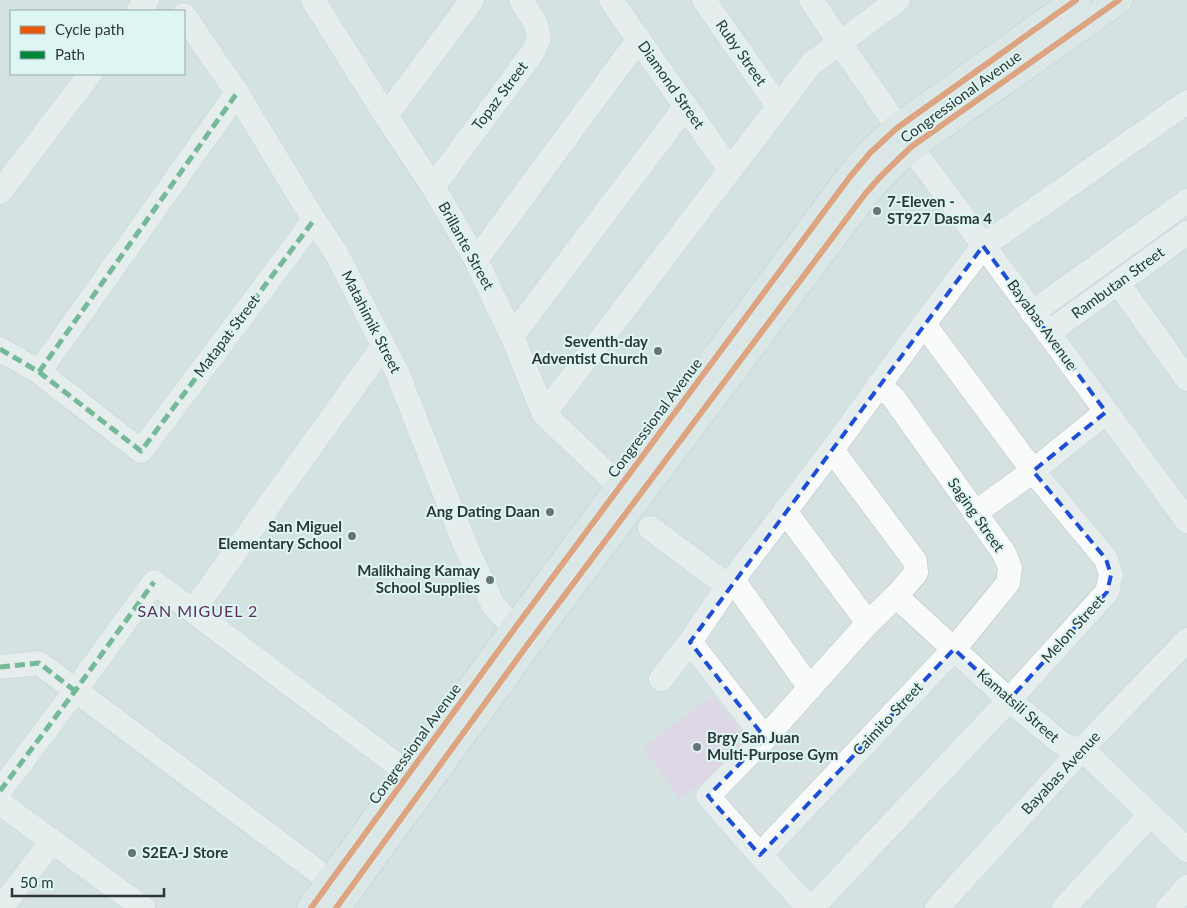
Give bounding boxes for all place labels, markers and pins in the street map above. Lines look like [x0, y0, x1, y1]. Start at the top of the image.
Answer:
place label: 7-Eleven - ST927 Dasma 4 [887, 192, 992, 227]
marker: 7-Eleven - ST927 Dasma 4 [871, 205, 883, 217]
place label: Seventh-day Adventist Church [531, 332, 648, 367]
marker: Seventh-day Adventist Church [652, 345, 664, 357]
place label: Ang Dating Daan [425, 502, 540, 520]
marker: Ang Dating Daan [544, 506, 556, 518]
place label: San Miguel Elementary School [218, 517, 342, 552]
marker: San Miguel Elementary School [346, 530, 358, 542]
place label: Malikhaing Kamay School Supplies [357, 561, 480, 596]
marker: Malikhaing Kamay School Supplies [484, 574, 496, 586]
place label: Brgy San Juan Multi-Purpose Gym [707, 728, 838, 763]
marker: Brgy San Juan Multi-Purpose Gym [691, 741, 703, 753]
place label: S2EA-J Store [142, 843, 228, 861]
marker: S2EA-J Store [126, 847, 138, 859]

